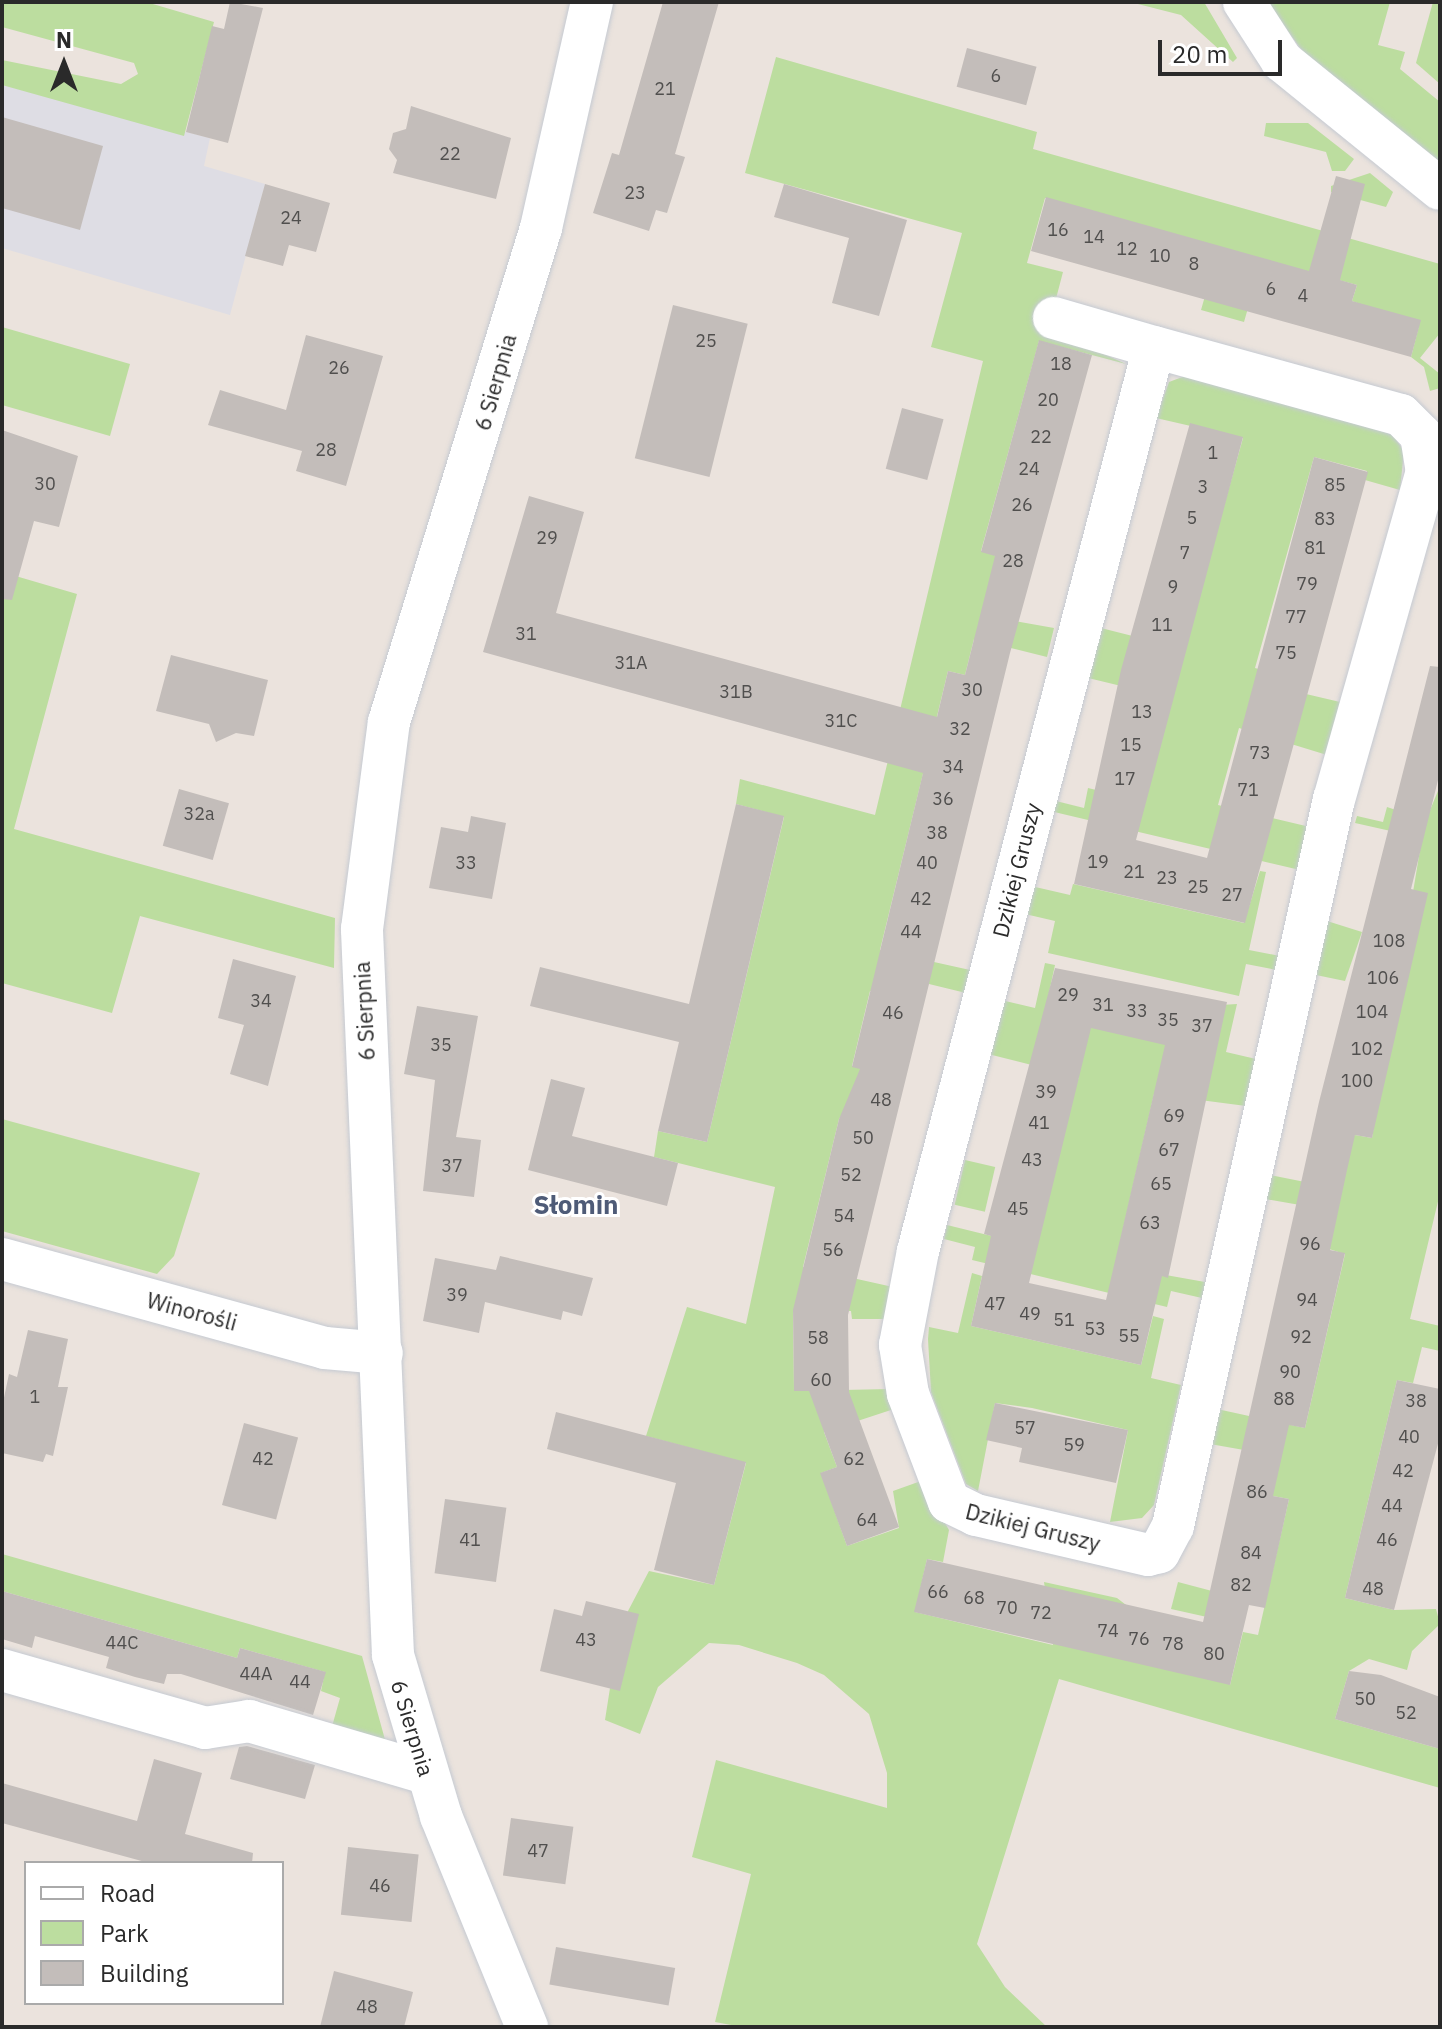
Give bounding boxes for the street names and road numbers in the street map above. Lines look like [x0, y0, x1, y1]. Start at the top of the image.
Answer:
street label: 6 Sierpnia [469, 331, 521, 433]
street label: Dzikiej Gruszy [987, 800, 1045, 940]
street label: 6 Sierpnia [348, 961, 380, 1061]
street label: Winorośli [144, 1286, 240, 1336]
street label: Dzikiej Gruszy [963, 1498, 1103, 1556]
street label: 6 Sierpnia [386, 1677, 440, 1779]

